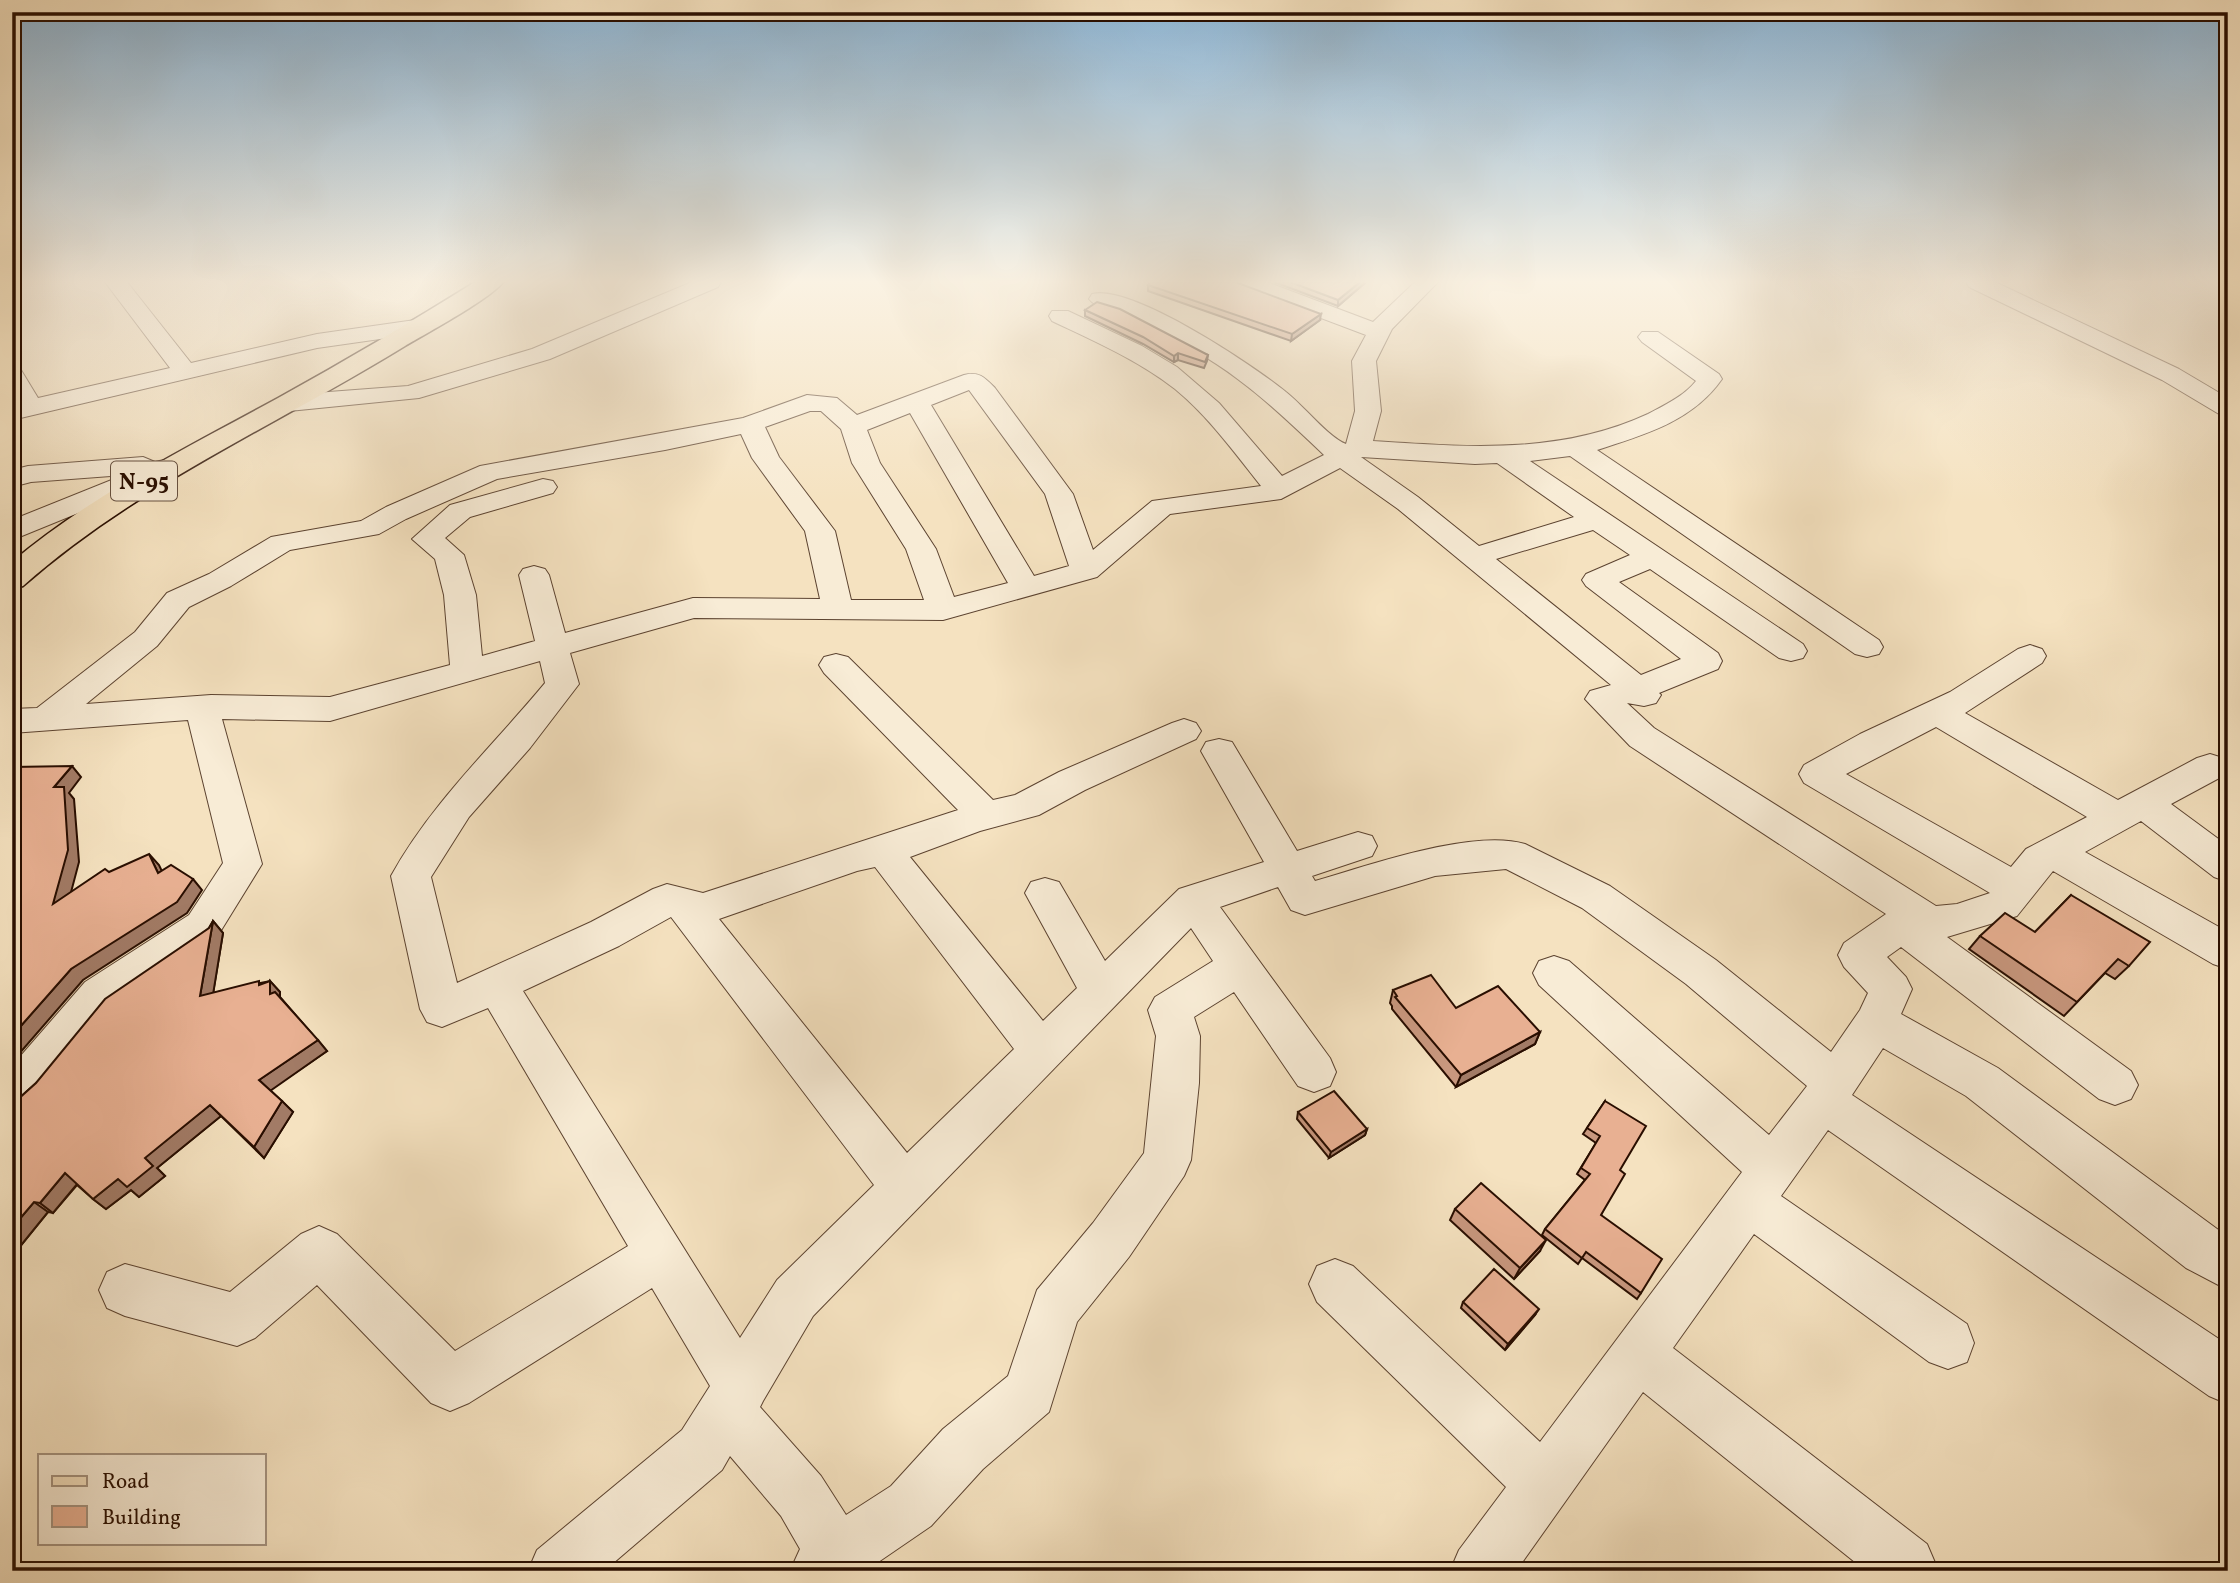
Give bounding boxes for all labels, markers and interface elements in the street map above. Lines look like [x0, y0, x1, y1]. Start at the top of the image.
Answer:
road number: N-95 [111, 461, 177, 500]
legend [38, 1454, 266, 1544]
text: Road [102, 1468, 149, 1497]
text: Building [102, 1504, 181, 1533]

